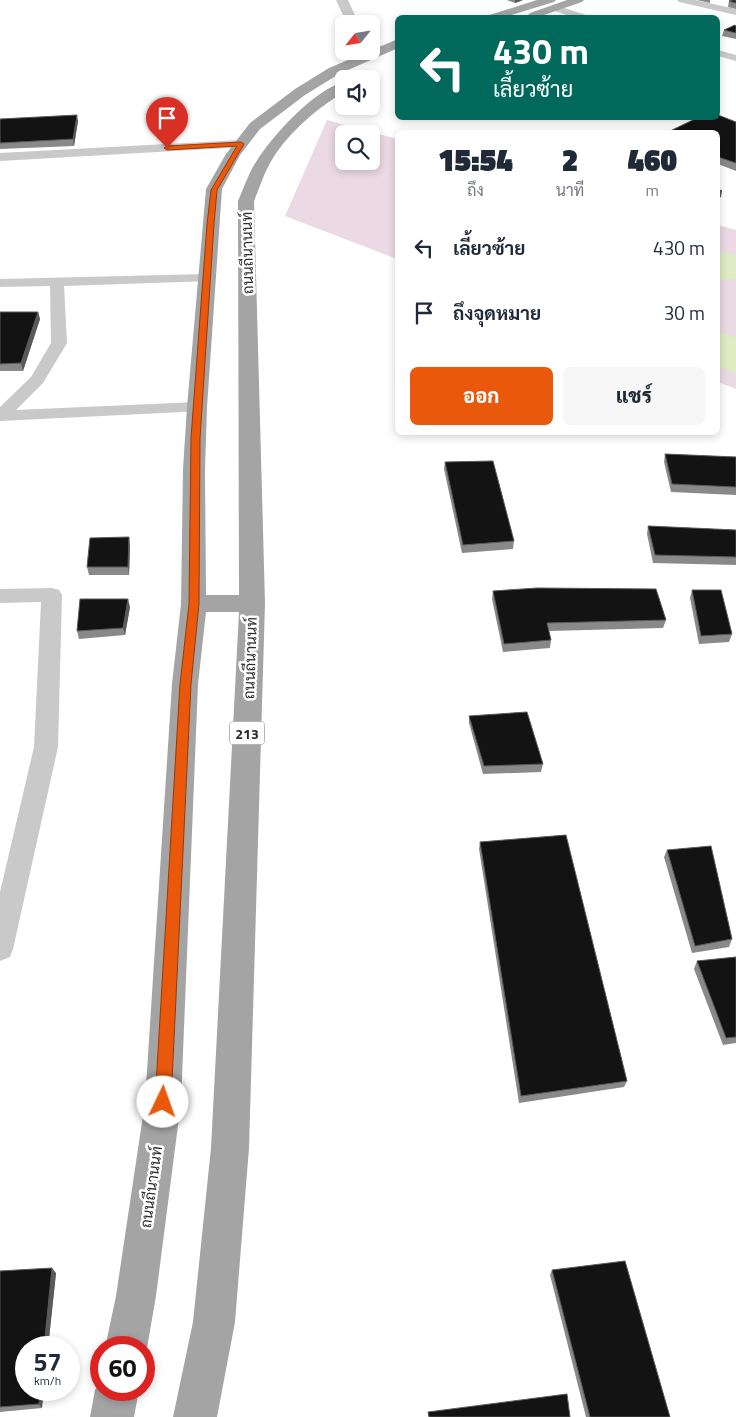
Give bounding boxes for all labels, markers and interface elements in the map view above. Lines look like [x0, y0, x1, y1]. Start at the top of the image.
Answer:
north arrow [335, 15, 380, 60]
map controls [335, 15, 380, 170]
text: 430 m [493, 24, 589, 78]
icon: left [410, 35, 475, 100]
button: sound [335, 70, 380, 115]
text: เลี้ยวซ้าย [493, 72, 573, 106]
pin [146, 97, 188, 148]
icon: arrive [153, 104, 181, 132]
button: search [335, 125, 380, 170]
text: 15:54 [438, 137, 513, 183]
text: 2 [562, 137, 578, 183]
text: 460 [627, 137, 677, 183]
text: ถึง [467, 178, 484, 202]
text: นาที [556, 178, 584, 202]
text: m [645, 178, 659, 202]
street label: ถนนถีนานนท์ [235, 212, 259, 294]
text: เลี้ยวซ้าย [453, 233, 525, 262]
text: 430 m [653, 233, 705, 262]
icon: left [410, 234, 438, 262]
text: ถึงจุดหมาย [453, 298, 541, 327]
text: 30 m [664, 298, 705, 327]
icon: arrive [410, 299, 438, 327]
button: ออก [410, 367, 553, 425]
button: แชร์ [563, 367, 705, 425]
street label: ถนนถีนานนท์ [237, 616, 263, 700]
road number: 213 [230, 721, 264, 744]
position arrow [136, 1075, 188, 1127]
street label: ถนนถีนานนท์ [134, 1145, 168, 1229]
speed limit sign: 60 [90, 1336, 155, 1401]
text: 57 [33, 1343, 62, 1381]
text: km/h [34, 1371, 61, 1390]

